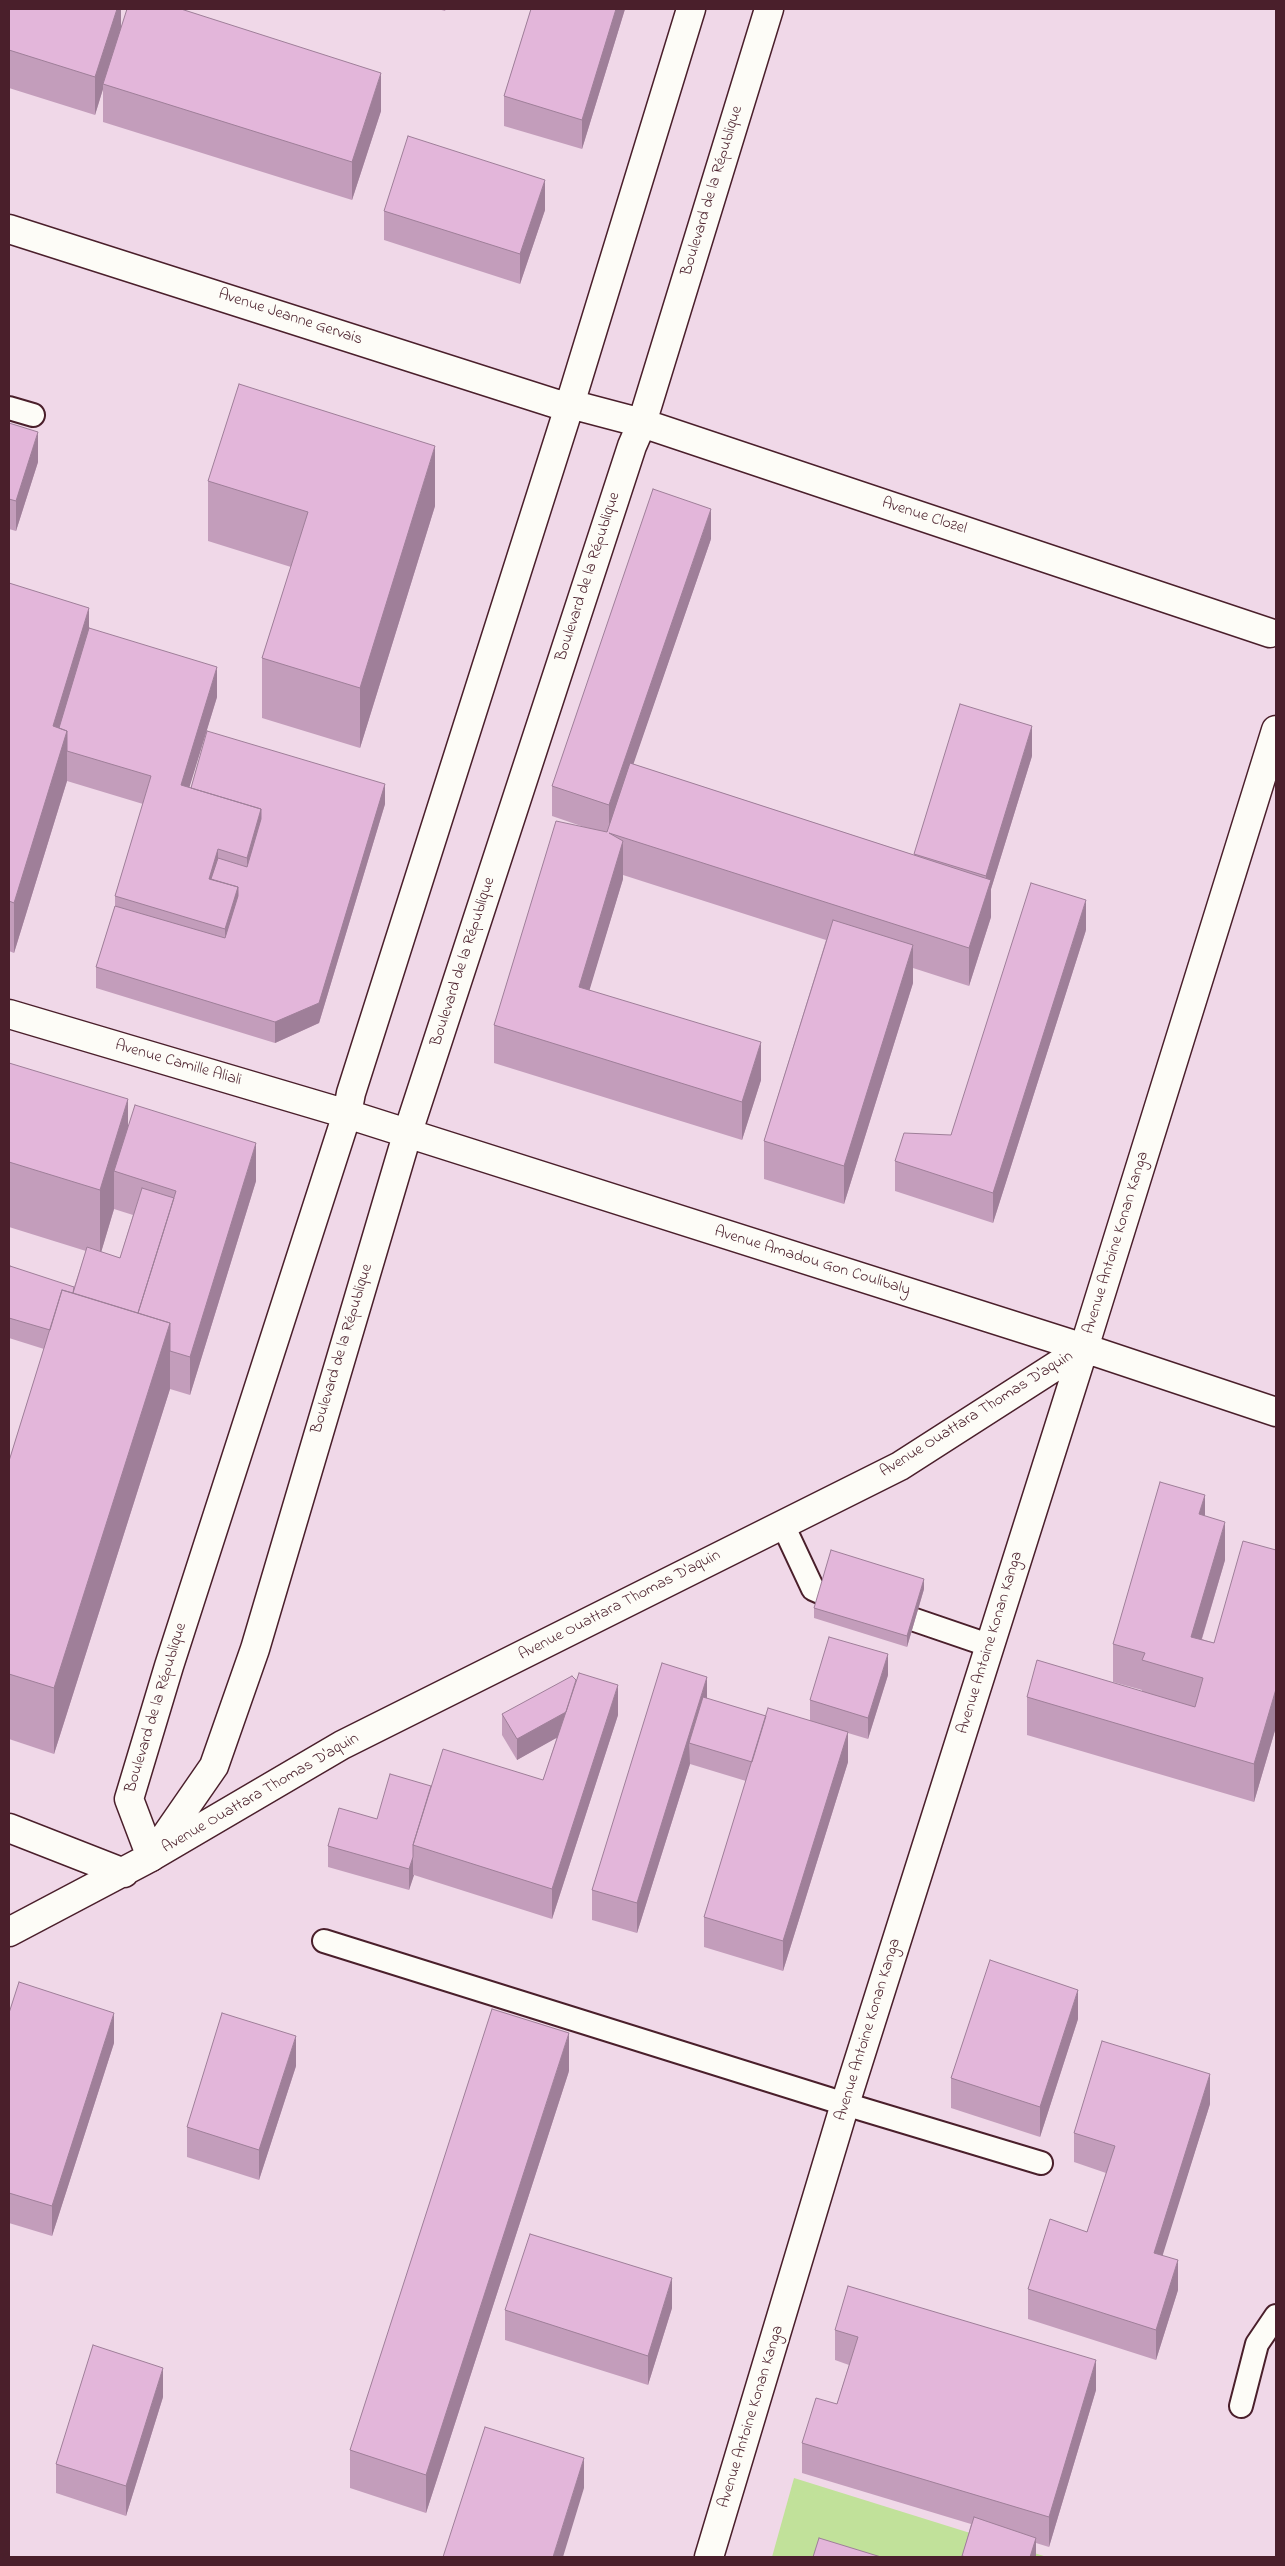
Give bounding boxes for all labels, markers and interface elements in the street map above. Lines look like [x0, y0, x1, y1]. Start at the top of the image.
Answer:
street label: Boulevard de la République [678, 104, 748, 278]
street label: Avenue Jeanne Gervais [216, 286, 364, 350]
street label: Boulevard de la République [553, 490, 625, 664]
street label: Avenue Clozel [879, 494, 969, 540]
street label: Boulevard de la République [428, 875, 500, 1049]
street label: Avenue Camille Aliali [113, 1037, 243, 1091]
street label: Avenue Antoine Konan Kanga [1080, 1149, 1154, 1337]
street label: Avenue Amadou Gon Coulibaly [712, 1223, 912, 1301]
street label: Boulevard de la République [308, 1262, 378, 1436]
street label: Avenue Ouattara Thomas D'aquin [877, 1348, 1077, 1482]
street label: Avenue Ouattara Thomas D'aquin [516, 1547, 724, 1665]
street label: Avenue Antoine Konan Kanga [954, 1549, 1028, 1737]
street label: Boulevard de la République [122, 1621, 192, 1795]
street label: Avenue Ouattara Thomas D'aquin [159, 1730, 363, 1858]
street label: Avenue Antoine Konan Kanga [832, 1936, 906, 2124]
street label: Avenue Antoine Konan Kanga [715, 2323, 789, 2511]

